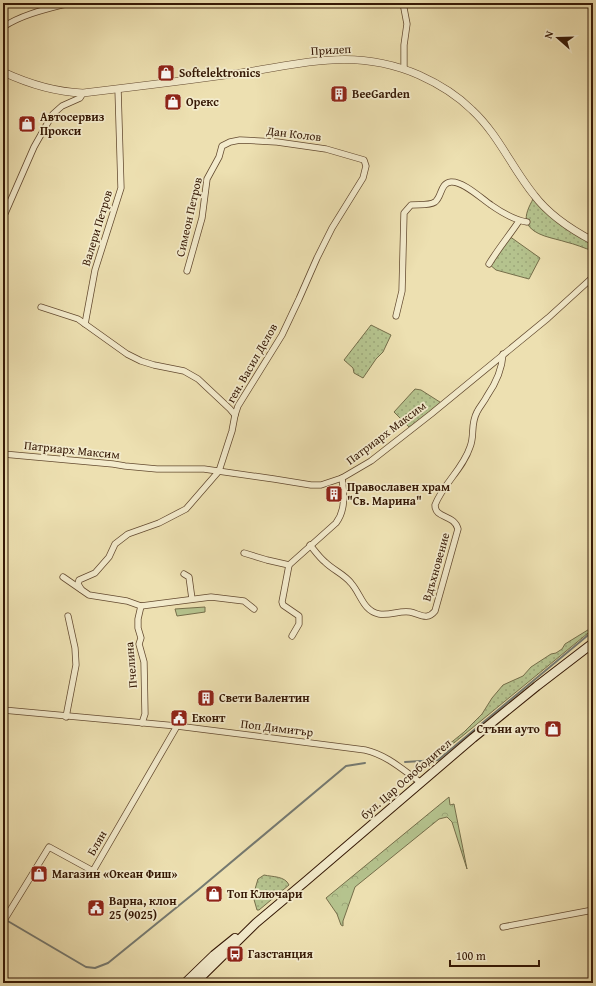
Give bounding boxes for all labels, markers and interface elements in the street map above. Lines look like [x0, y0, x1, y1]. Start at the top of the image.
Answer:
north arrow [538, 18, 578, 58]
text: N [540, 28, 558, 41]
street label: Прилеп [310, 40, 352, 59]
shop icon: Softelektronics [156, 63, 176, 83]
place label: Softelektronics [179, 64, 261, 81]
building icon: BeeGarden [329, 84, 349, 104]
place label: BeeGarden [352, 85, 410, 102]
shop icon: Орекс [163, 92, 183, 112]
place label: Орекс [186, 93, 219, 110]
place label: Автосервиз Прокси [40, 108, 105, 139]
shop icon: Автосервиз Прокси [17, 114, 37, 134]
street label: Дан Колов [265, 122, 323, 145]
street label: Симеон Петров [171, 175, 206, 258]
street label: Валери Петров [77, 188, 116, 268]
street label: ген. Васил Делов [222, 320, 281, 406]
street label: Патриарх Максим [342, 397, 430, 468]
street label: Патриарх Максим [23, 436, 121, 463]
place label: Православен храм "Св. Марина" [347, 478, 450, 509]
building icon: Православен храм "Св. Марина" [324, 484, 344, 504]
street label: Вдъхновение [418, 530, 454, 603]
street label: Пчелина [120, 641, 141, 689]
building icon: Свети Валентин [196, 688, 216, 708]
place label: Свети Валентин [219, 689, 310, 706]
public building icon: Еконт [169, 708, 189, 728]
place label: Еконт [192, 709, 226, 726]
street label: Поп Димитър [240, 715, 315, 740]
shop icon: Стъни ауто [543, 719, 563, 739]
place label: Стъни ауто [476, 720, 541, 737]
street label: бул. Цар Освободител [356, 734, 455, 823]
street label: Блян [83, 827, 111, 858]
shop icon: Магазин «Океан Фиш» [29, 864, 49, 884]
place label: Магазин «Океан Фиш» [52, 865, 178, 882]
shop icon: Топ Ключари [204, 884, 224, 904]
place label: Топ Ключари [227, 885, 303, 902]
place label: Варна, клон 25 (9025) [109, 892, 177, 923]
public building icon: Варна, клон 25 (9025) [86, 898, 106, 918]
scale bar [450, 942, 539, 968]
bus stop icon: Газстанция [225, 944, 245, 964]
place label: Газстанция [248, 945, 314, 962]
text: 100 m [456, 947, 486, 964]

